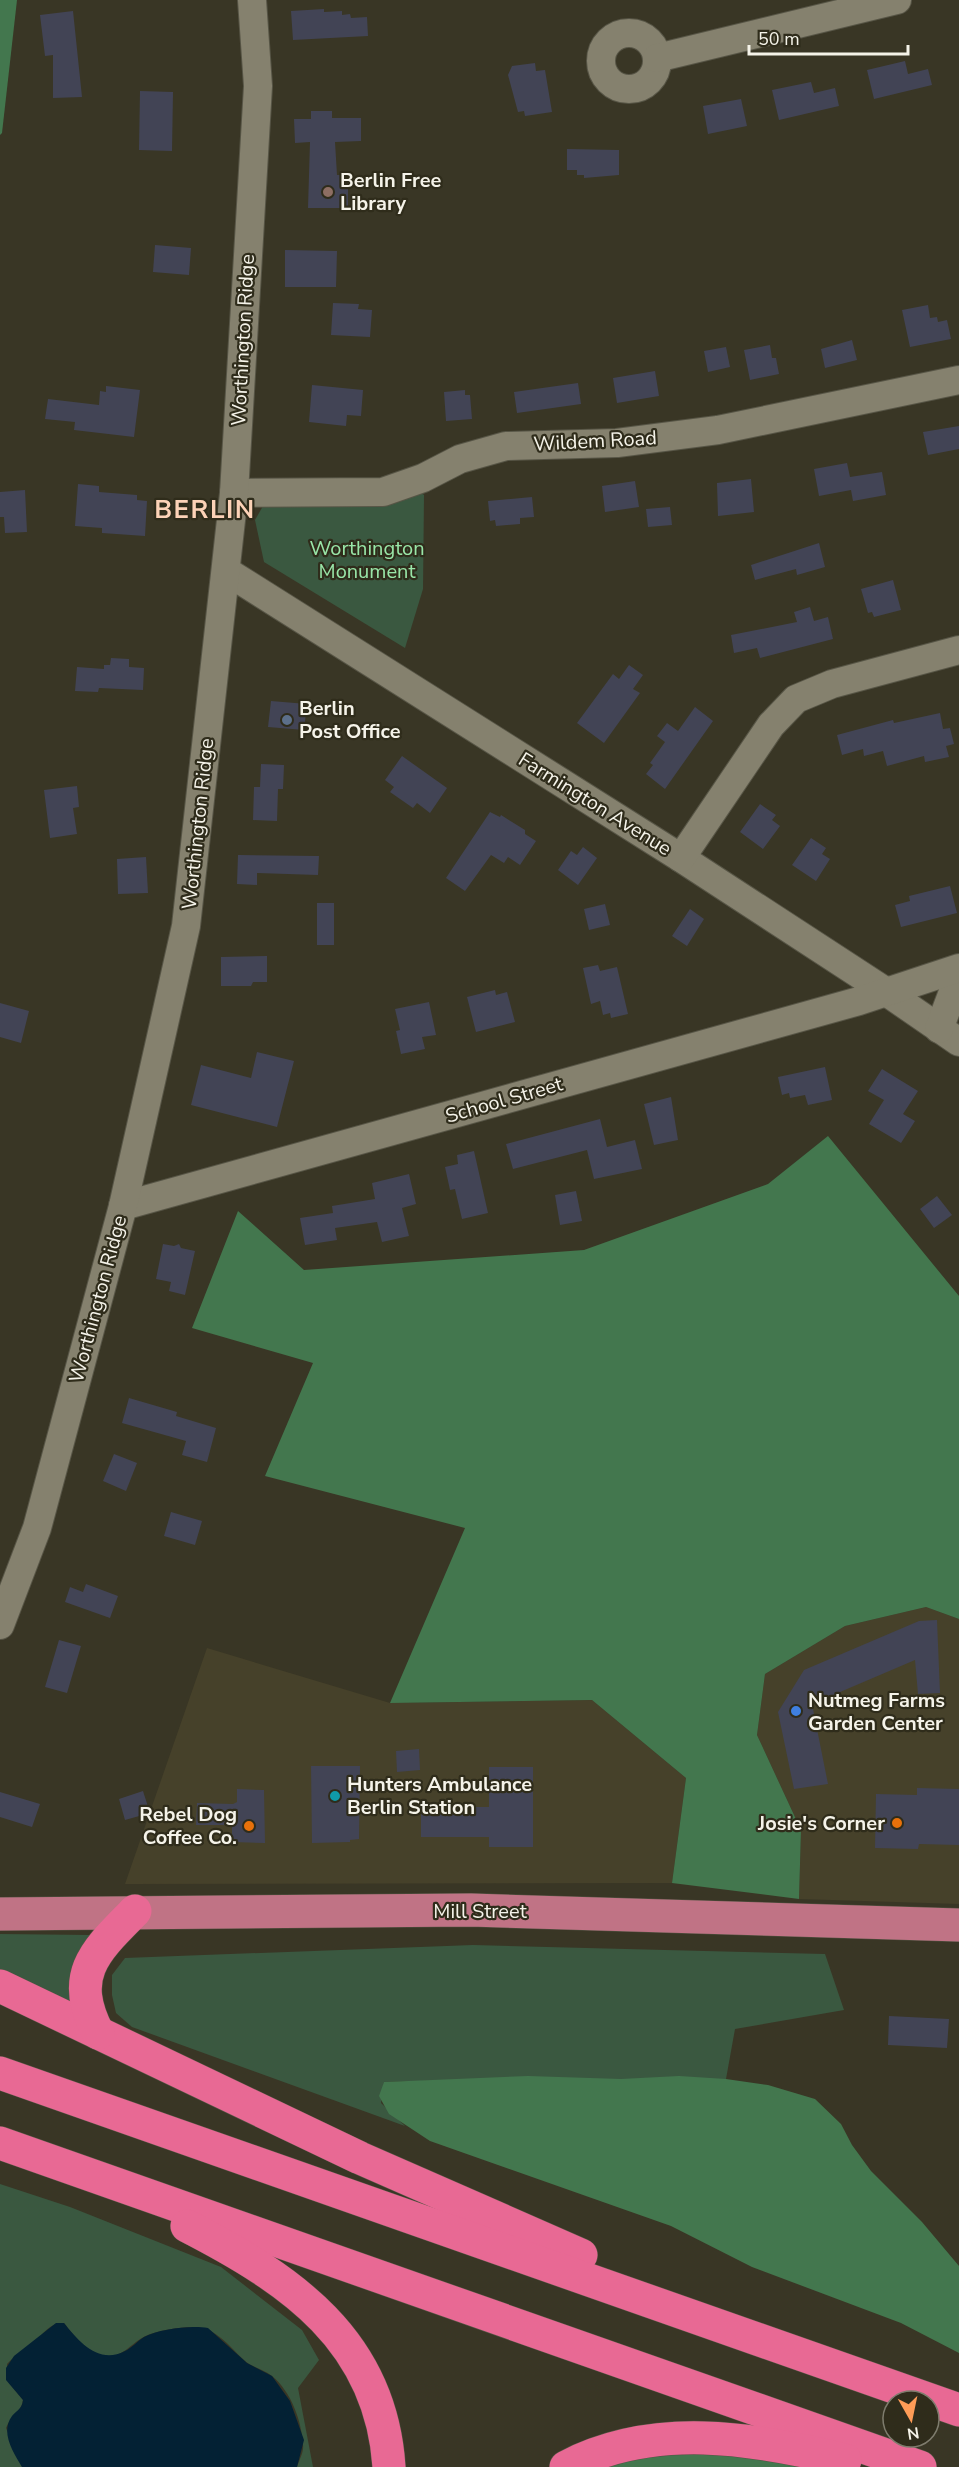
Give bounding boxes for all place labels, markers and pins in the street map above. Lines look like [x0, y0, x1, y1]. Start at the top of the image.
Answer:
place label: Berlin Free Library [340, 167, 442, 217]
marker: Berlin Free Library [321, 185, 335, 199]
place label: Berlin Post Office [299, 695, 401, 745]
marker: Berlin Post Office [280, 713, 294, 727]
place label: Nutmeg Farms Garden Center [808, 1687, 945, 1737]
marker: Nutmeg Farms Garden Center [789, 1704, 803, 1718]
place label: Hunters Ambulance Berlin Station [347, 1771, 532, 1821]
marker: Hunters Ambulance Berlin Station [328, 1789, 342, 1803]
place label: Rebel Dog Coffee Co. [139, 1801, 237, 1851]
place label: Josie's Corner [757, 1810, 885, 1837]
marker: Josie's Corner [890, 1816, 904, 1830]
marker: Rebel Dog Coffee Co. [242, 1819, 256, 1833]

